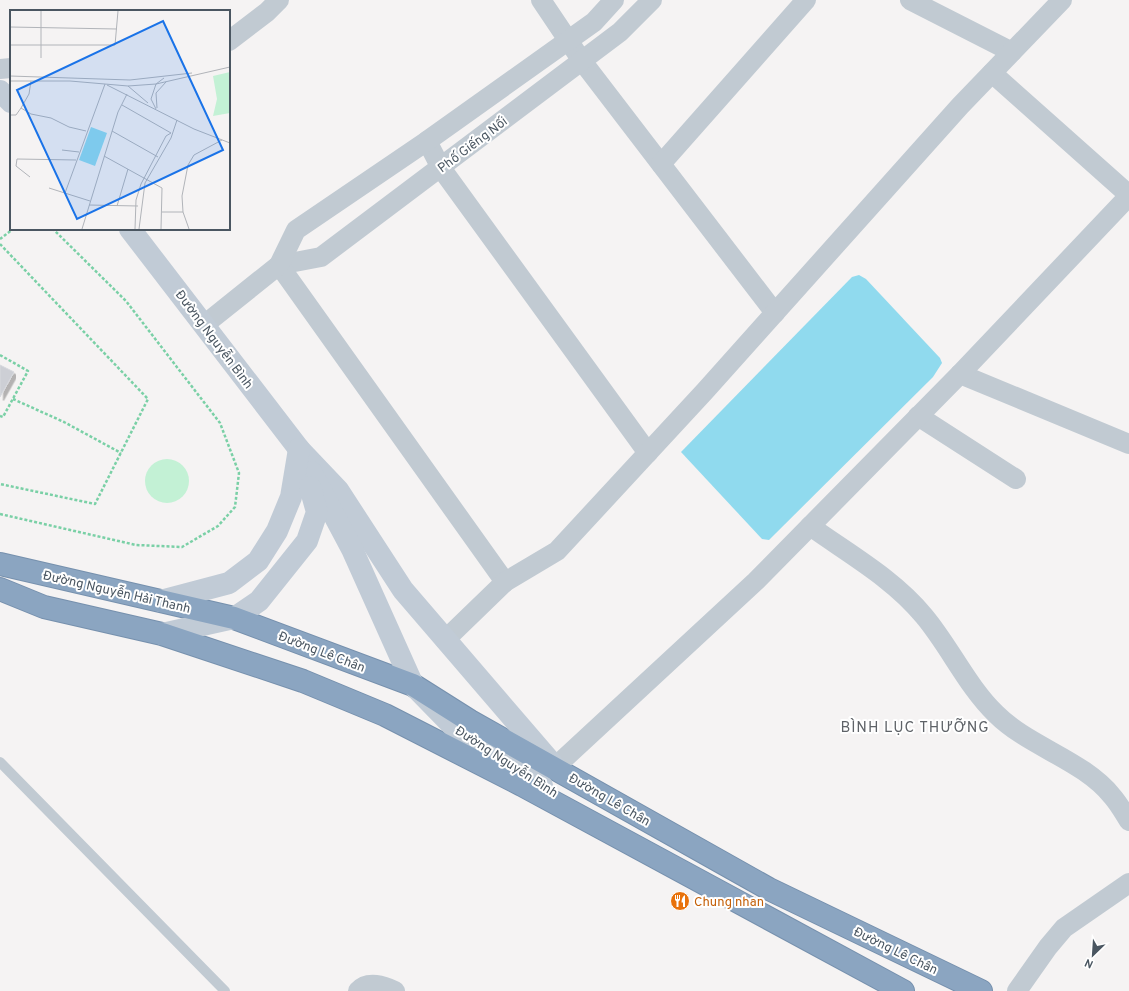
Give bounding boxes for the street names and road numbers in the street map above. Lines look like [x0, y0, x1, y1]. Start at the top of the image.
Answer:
street label: Phố Giếng Nối [435, 113, 511, 177]
street label: Đường Nguyễn Bình [171, 286, 257, 393]
street label: Đường Nguyễn Hải Thanh [41, 566, 192, 618]
street label: Đường Lê Chân [276, 629, 367, 677]
street label: Đường Nguyễn Bình [451, 722, 561, 802]
street label: Đường Lê Chân [565, 771, 653, 831]
street label: Đường Lê Chân [850, 925, 940, 979]

